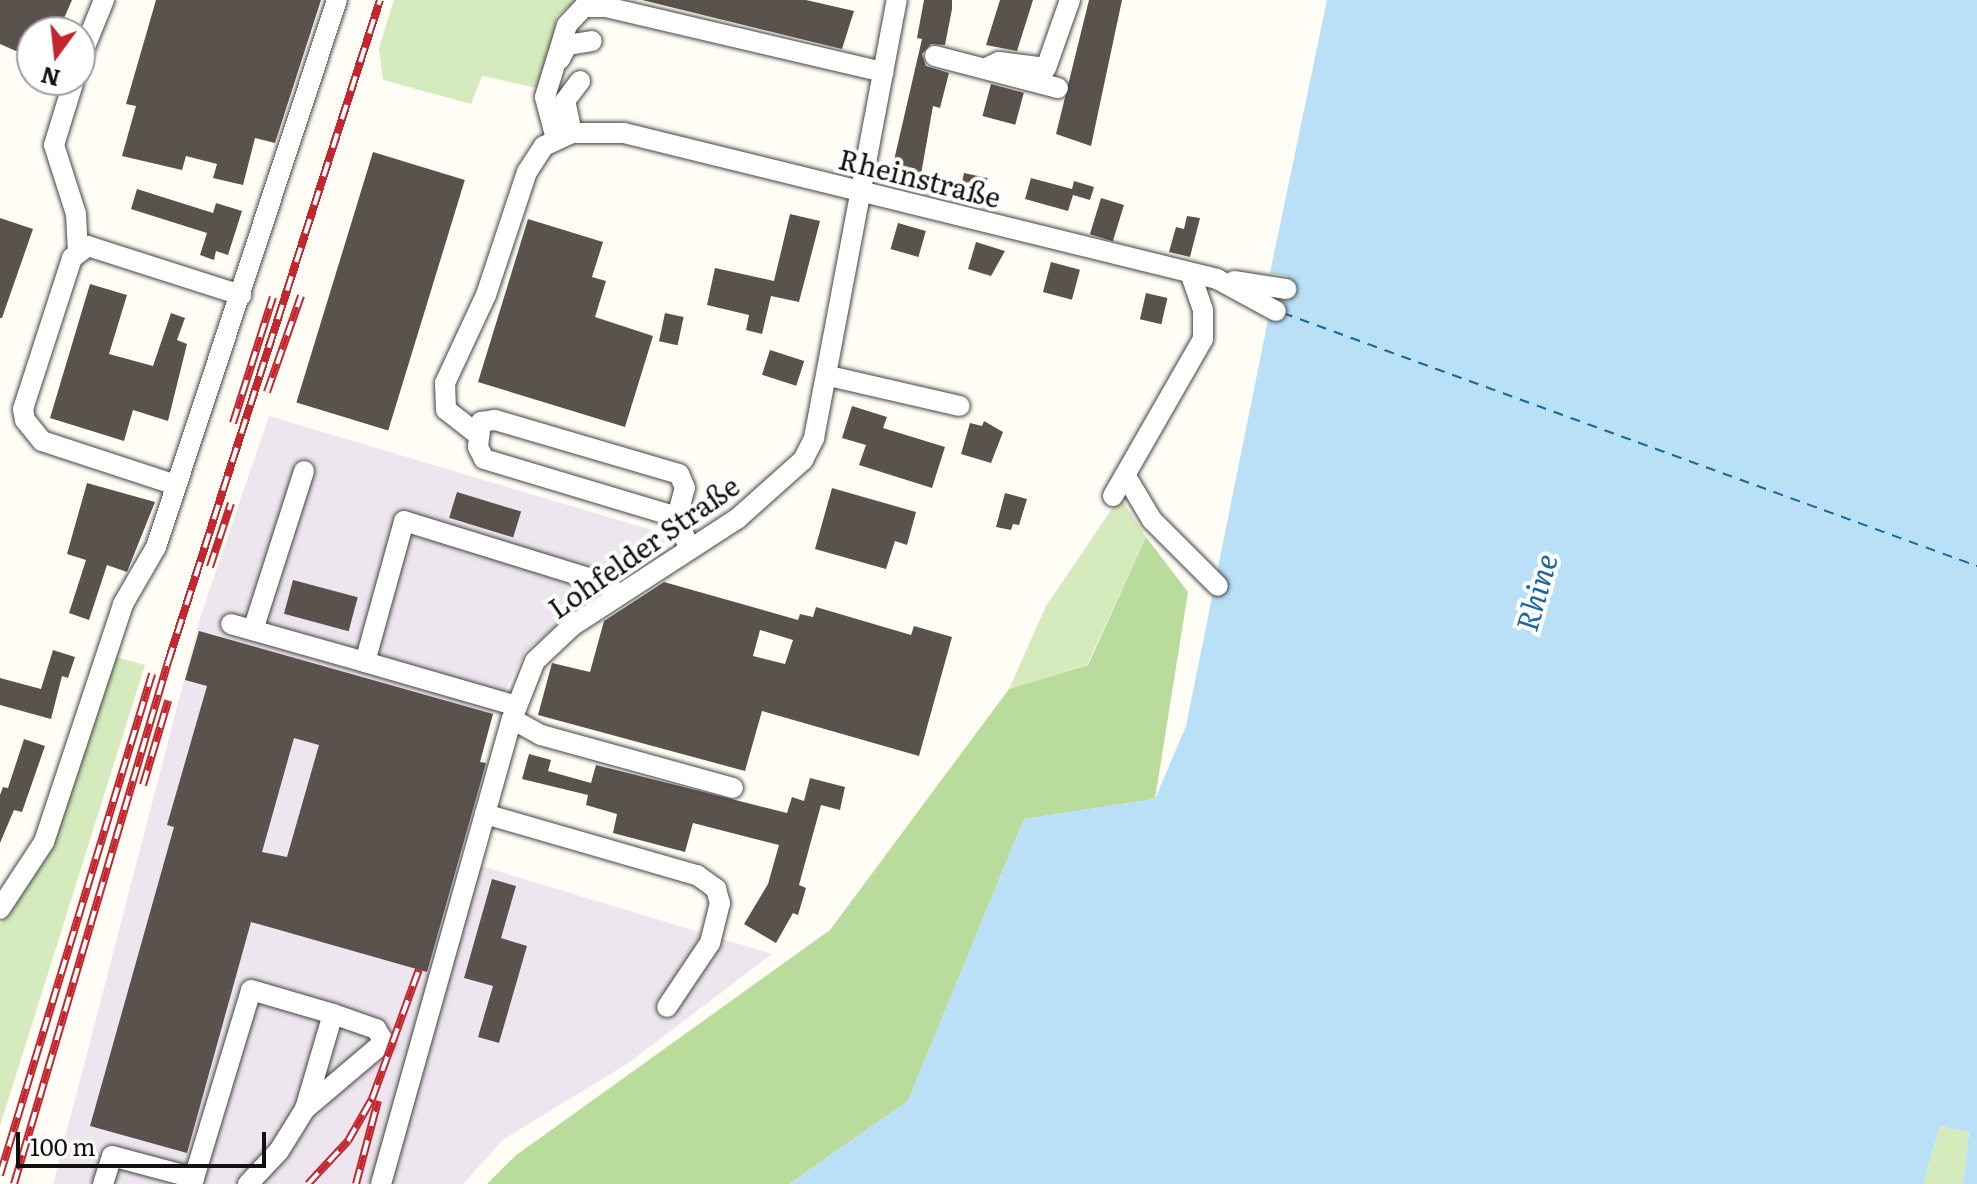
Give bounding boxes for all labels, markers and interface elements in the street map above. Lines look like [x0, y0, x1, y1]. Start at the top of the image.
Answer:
north arrow [16, 16, 96, 96]
text: N [37, 59, 63, 96]
street label: Rheinstraße [836, 141, 1004, 213]
street label: Lohfelder Straße [541, 468, 745, 624]
water label: Rhine [1507, 549, 1563, 635]
scale bar [20, 1116, 270, 1166]
text: 100 m [30, 1128, 96, 1163]

